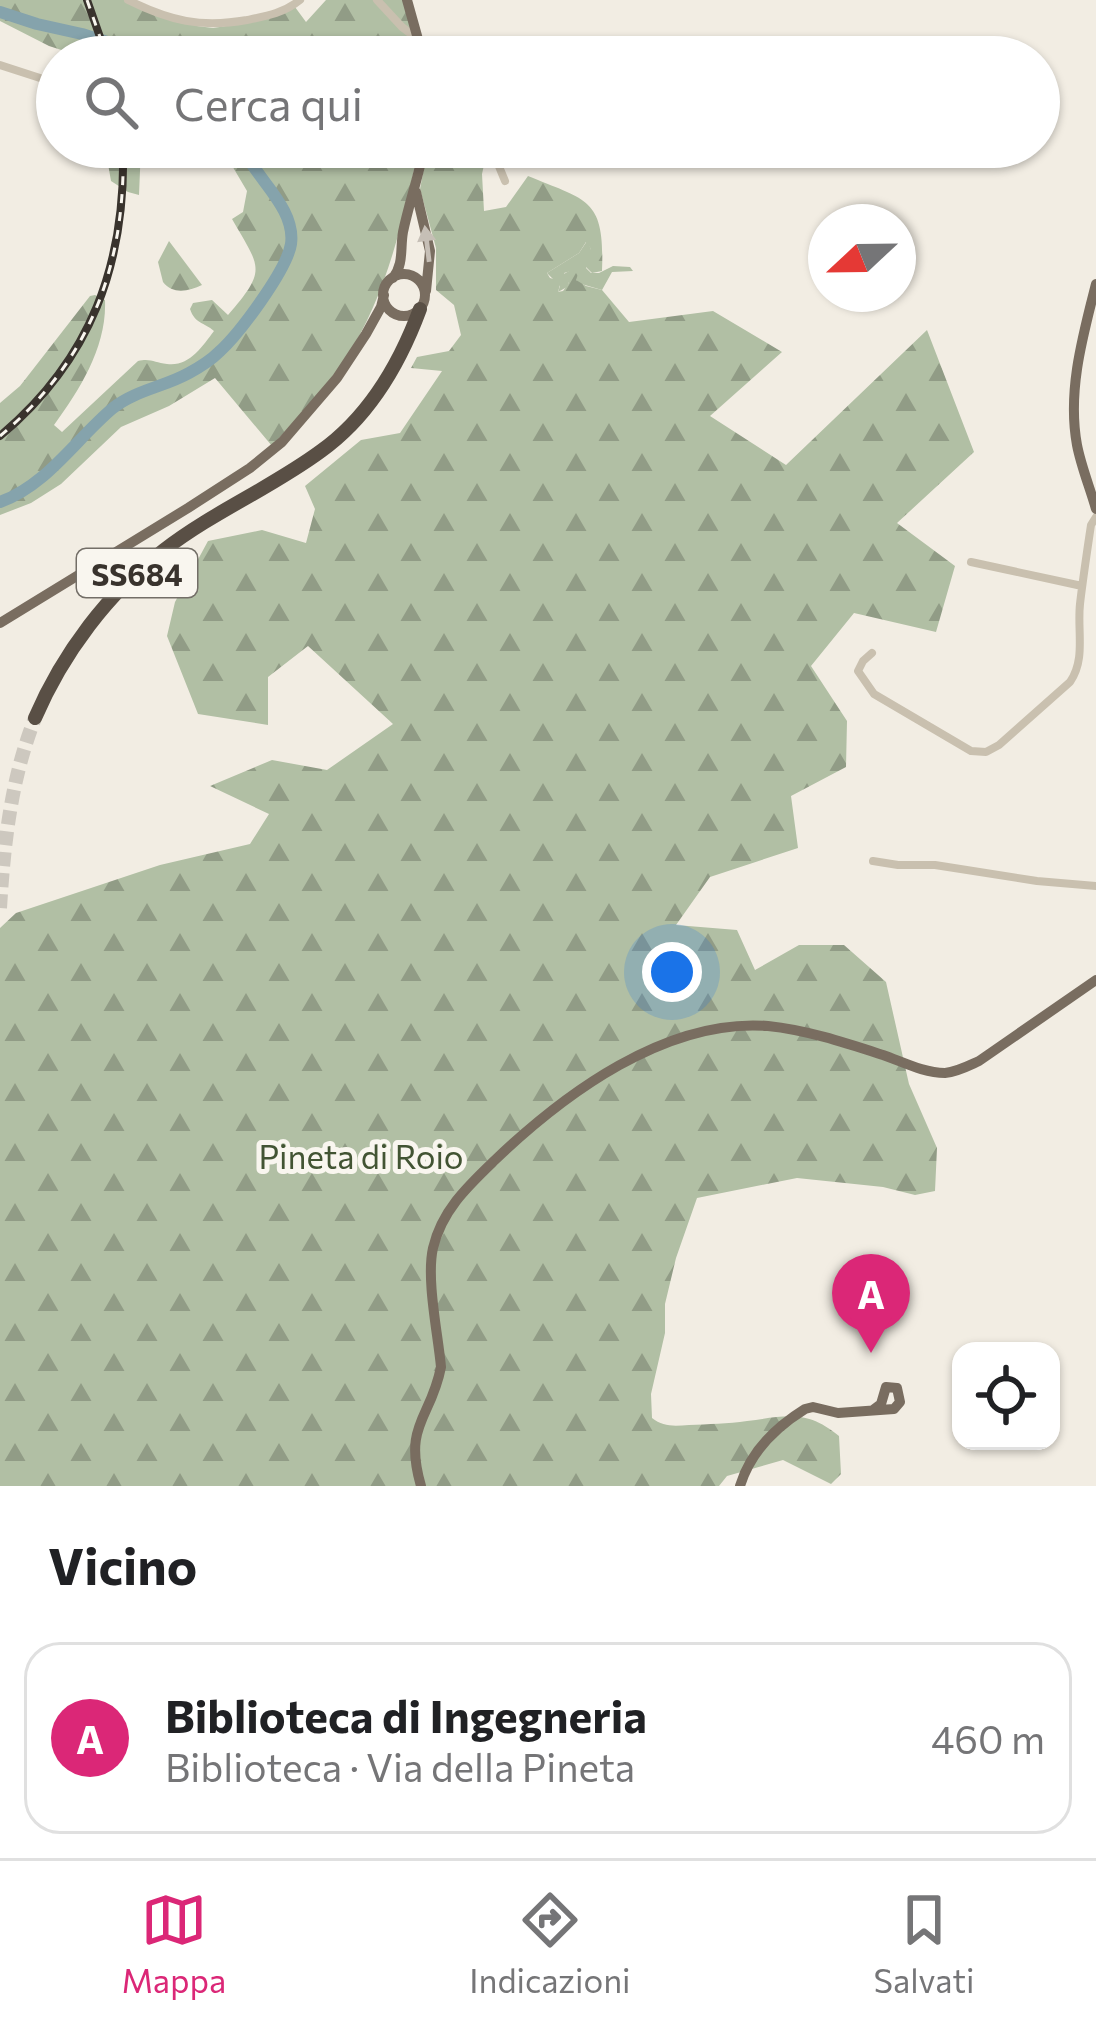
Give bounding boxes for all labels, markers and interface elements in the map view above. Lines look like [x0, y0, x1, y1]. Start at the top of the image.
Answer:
search box [36, 36, 1060, 168]
icon: search [78, 69, 144, 135]
text: Cerca qui [174, 75, 363, 130]
north arrow [808, 204, 916, 312]
one-way arrow [418, 225, 437, 262]
road number: SS684 [77, 549, 197, 597]
your location [642, 942, 702, 1002]
park label: Pineta di Roio [258, 1135, 464, 1176]
pin: A [832, 1254, 910, 1353]
map controls [952, 1342, 1060, 1450]
button: locate [952, 1342, 1060, 1450]
text: Vicino [48, 1533, 197, 1596]
text: Biblioteca di Ingegneria [165, 1687, 647, 1742]
text: A [76, 1714, 104, 1762]
text: 460 m [931, 1714, 1045, 1762]
text: Biblioteca · Via della Pineta [165, 1742, 635, 1790]
tab: Mappa [122, 1887, 226, 2000]
tab: Indicazioni [469, 1887, 631, 2000]
tab: Salvati [874, 1887, 974, 2000]

